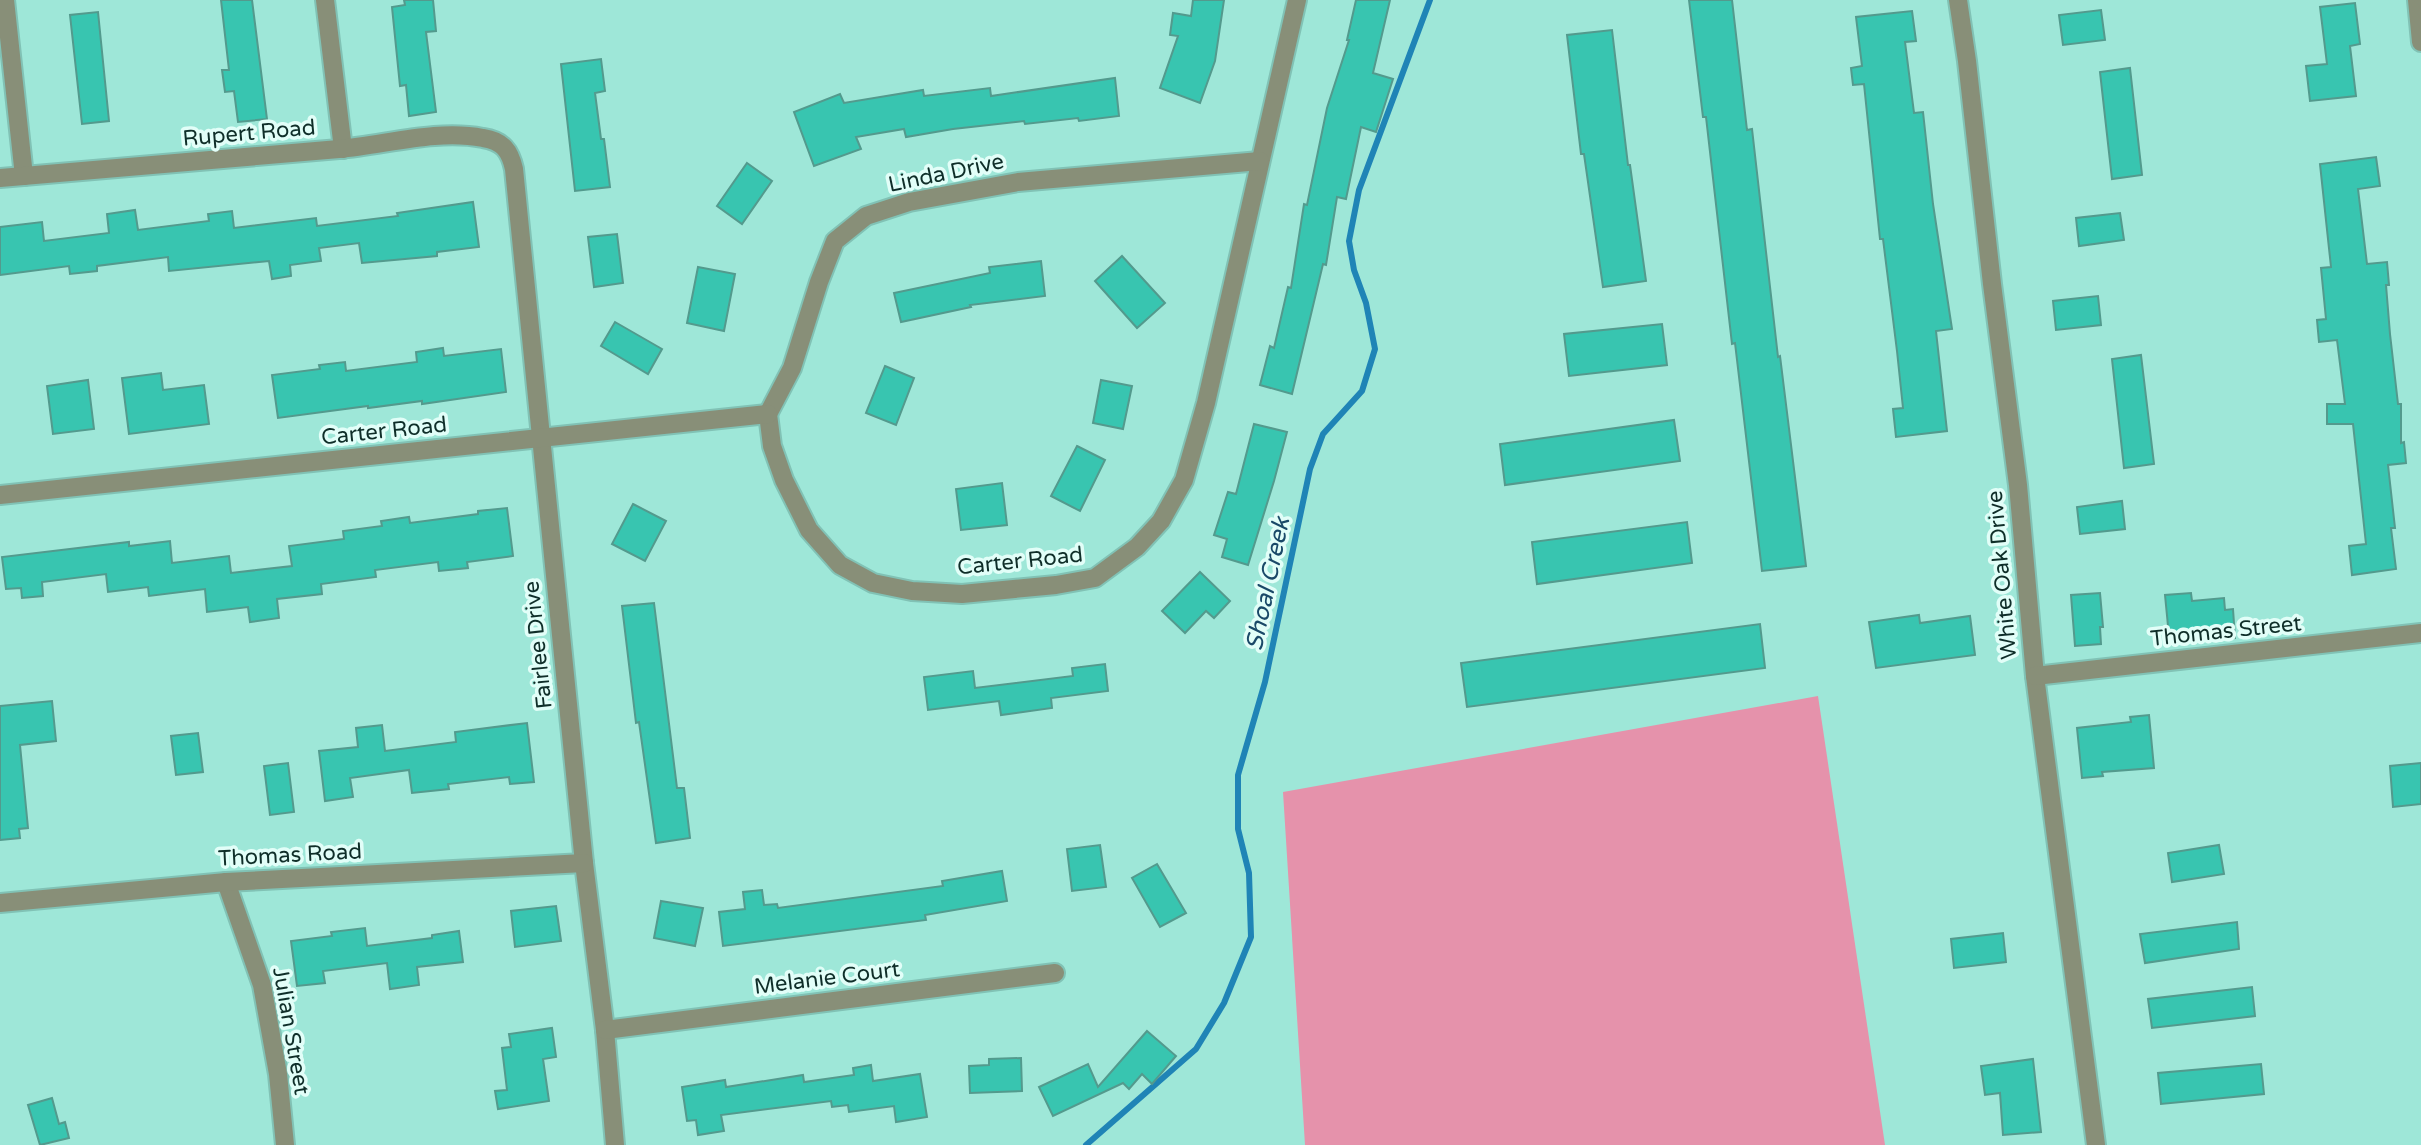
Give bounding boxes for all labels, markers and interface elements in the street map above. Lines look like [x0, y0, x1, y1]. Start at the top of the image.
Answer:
street label: Rupert Road [182, 114, 316, 152]
street label: Linda Drive [886, 148, 1006, 198]
street label: Carter Road [320, 411, 448, 451]
street label: White Oak Drive [1982, 489, 2022, 661]
water label: Shoal Creek [1240, 513, 1297, 653]
street label: Carter Road [956, 541, 1084, 581]
street label: Fairlee Drive [518, 580, 558, 710]
street label: Thomas Street [2149, 610, 2303, 652]
street label: Thomas Road [217, 838, 363, 872]
street label: Melanie Court [753, 956, 901, 1000]
street label: Julian Street [267, 965, 315, 1097]

